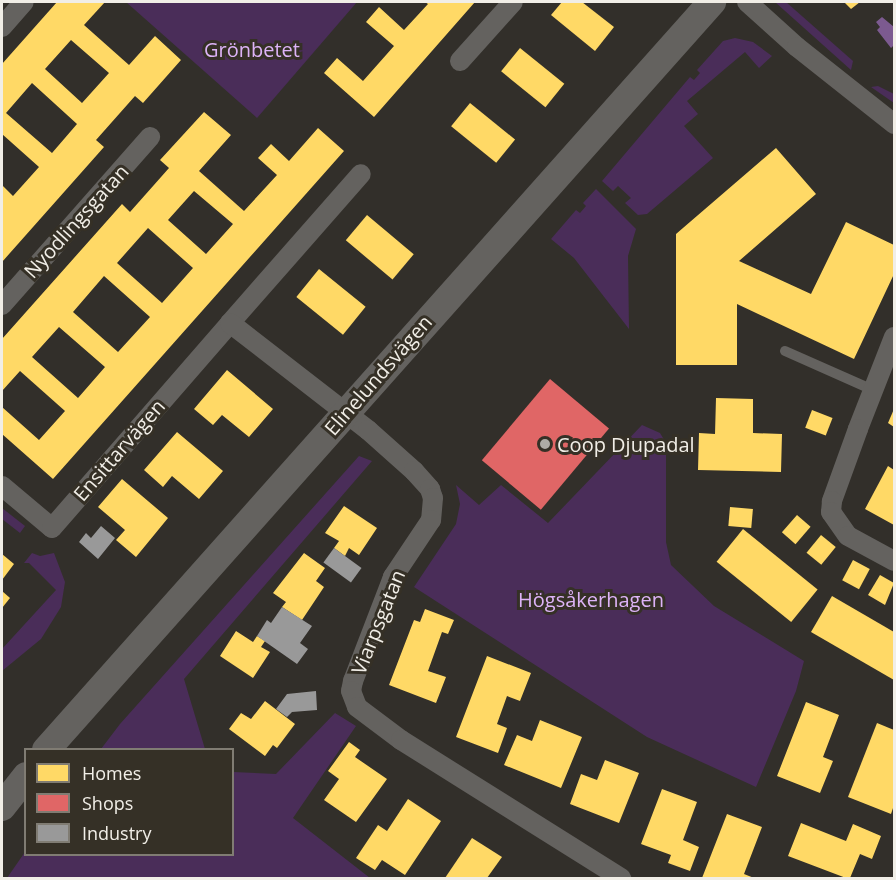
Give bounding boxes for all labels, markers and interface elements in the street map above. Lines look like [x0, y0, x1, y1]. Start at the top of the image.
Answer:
park label: Grönbetet [204, 37, 300, 61]
street label: Nyodlingsgatan [19, 159, 133, 283]
street label: Elinelundsvägen [319, 310, 437, 440]
street label: Ensittarvägen [68, 394, 170, 506]
place label: Coop Djupadal [557, 432, 695, 456]
marker: Coop Djupadal [538, 437, 552, 451]
street label: Viarpsgatan [346, 566, 410, 678]
park label: Högsåkerhagen [518, 587, 664, 611]
legend [24, 748, 234, 856]
text: Homes [82, 761, 141, 785]
text: Shops [82, 791, 133, 815]
text: Industry [82, 821, 152, 845]

